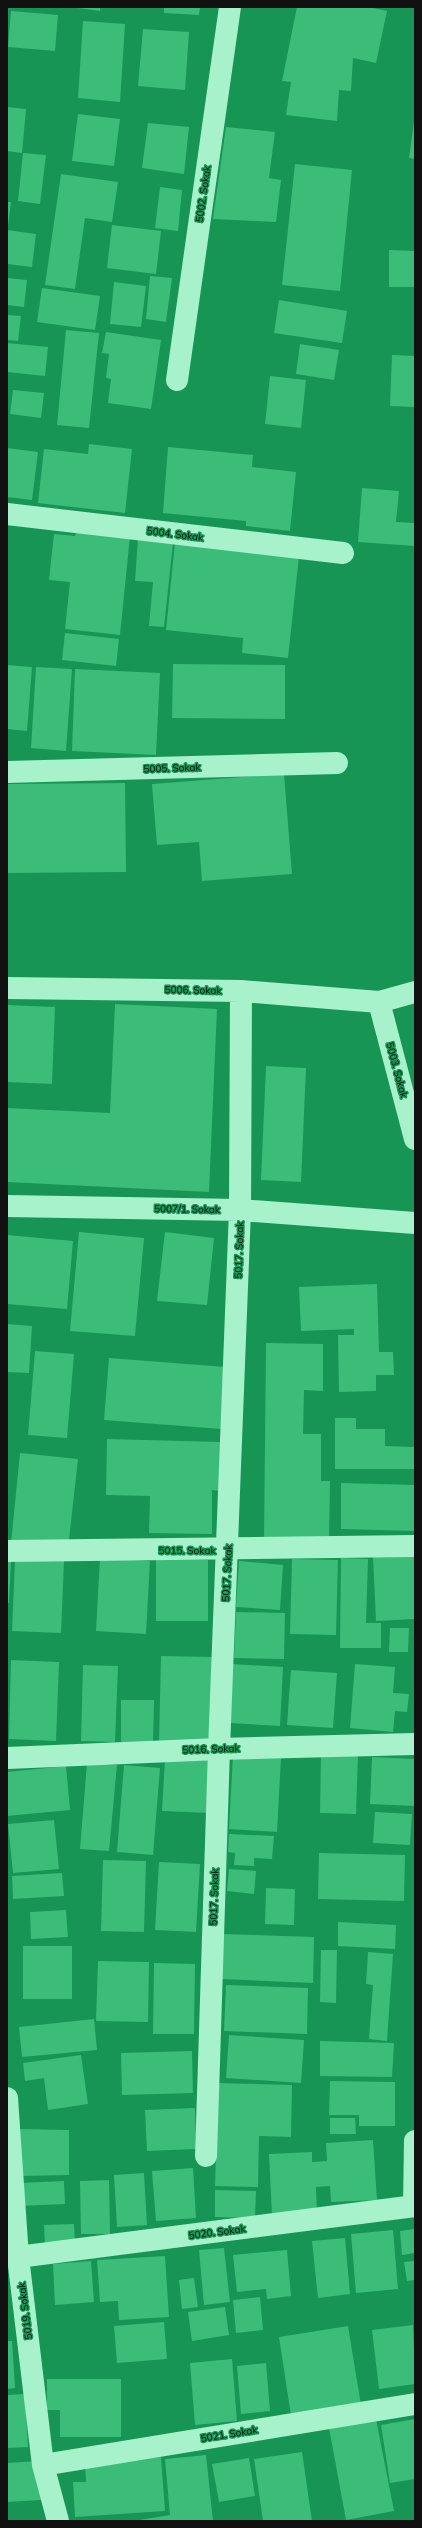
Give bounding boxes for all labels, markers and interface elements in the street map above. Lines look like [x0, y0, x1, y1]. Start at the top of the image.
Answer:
street label: 5002. Sokak [193, 164, 214, 223]
street label: 5004. Sokak [146, 524, 205, 544]
street label: 5005. Sokak [143, 760, 202, 775]
street label: 5006. Sokak [164, 983, 222, 997]
street label: 5003. Sokak [383, 1041, 411, 1100]
street label: 5007/1. Sokak [154, 1202, 221, 1216]
street label: 5017. Sokak [232, 1220, 247, 1279]
street label: 5017. Sokak [219, 1543, 235, 1602]
street label: 5015. Sokak [158, 1544, 216, 1557]
street label: 5016. Sokak [182, 1741, 241, 1756]
street label: 5017. Sokak [207, 1867, 222, 1926]
street label: 5020. Sokak [188, 2222, 247, 2242]
street label: 5019. Sokak [15, 2281, 35, 2340]
street label: 5021. Sokak [200, 2423, 259, 2445]

